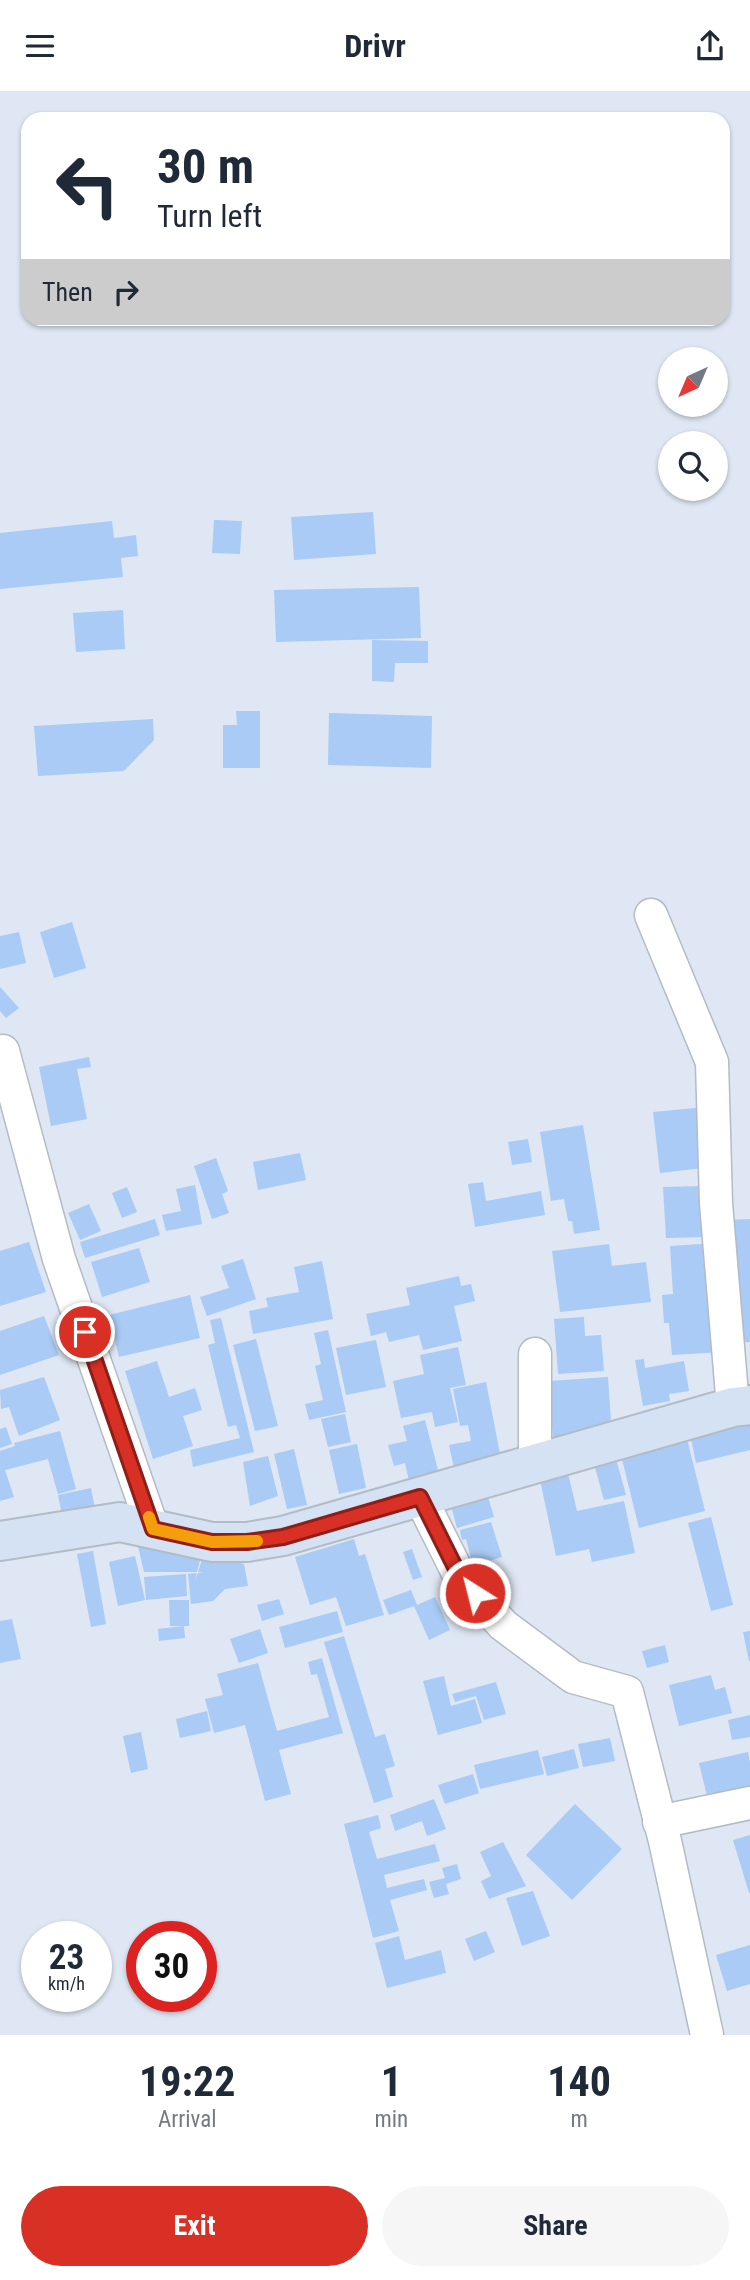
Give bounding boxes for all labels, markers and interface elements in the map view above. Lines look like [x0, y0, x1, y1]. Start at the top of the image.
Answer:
icon: menu [21, 27, 59, 65]
text: Drivr [344, 27, 406, 65]
icon: share [691, 27, 729, 65]
text: 30 m [157, 138, 254, 195]
icon: left [42, 140, 133, 231]
text: Turn left [157, 197, 262, 235]
icon: right [107, 273, 145, 311]
text: Then [42, 277, 93, 307]
north arrow [658, 347, 728, 417]
map controls [658, 347, 728, 501]
button: search [658, 431, 728, 501]
pin [55, 1302, 115, 1362]
icon: arrive [66, 1313, 104, 1351]
position arrow [438, 1556, 512, 1630]
speed limit sign: 30 [126, 1921, 217, 2012]
text: 23 [49, 1937, 84, 1978]
text: km/h [48, 1973, 85, 1994]
text: 19:22 [139, 2057, 235, 2106]
text: 1 [381, 2057, 402, 2106]
text: 140 [547, 2057, 611, 2106]
text: Arrival [158, 2106, 216, 2133]
text: min [374, 2106, 408, 2133]
text: m [570, 2106, 588, 2133]
button: Exit [21, 2186, 368, 2266]
button: Share [382, 2186, 729, 2266]

